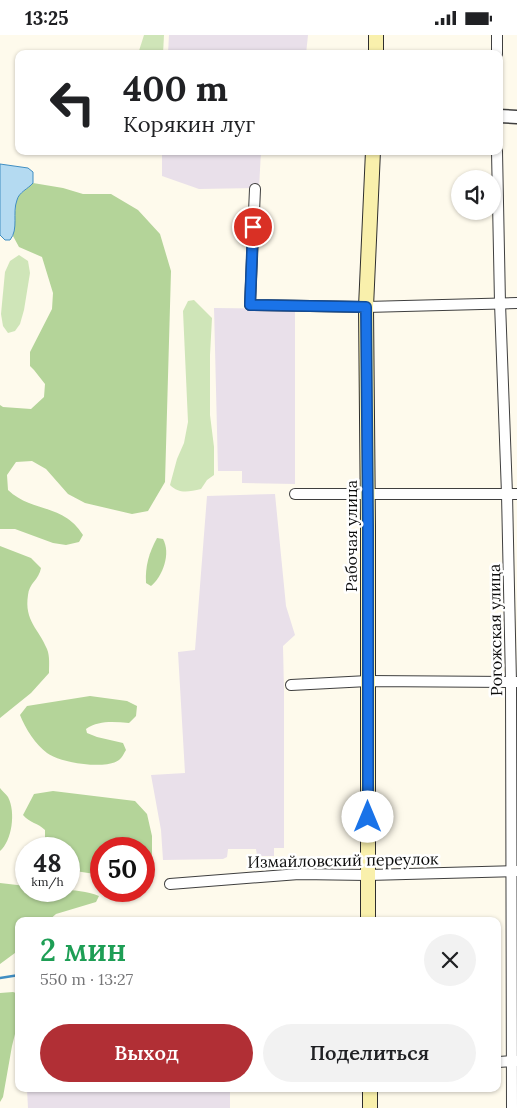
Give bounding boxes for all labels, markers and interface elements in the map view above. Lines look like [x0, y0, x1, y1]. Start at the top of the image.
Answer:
text: 13:25 [25, 6, 69, 30]
text: 400 m [123, 66, 228, 111]
icon: left [40, 70, 105, 135]
text: Корякин луг [123, 110, 255, 138]
map controls [451, 170, 501, 220]
button: sound [451, 170, 501, 220]
pin [232, 206, 274, 248]
icon: arrive [239, 213, 267, 241]
street label: Рабочая улица [341, 480, 361, 592]
street label: Рогожская улица [484, 564, 506, 696]
position arrow [341, 790, 393, 842]
speed limit sign: 50 [90, 837, 155, 902]
text: 48 [34, 847, 61, 879]
street label: Измайловский переулок [247, 848, 439, 872]
text: km/h [31, 874, 64, 889]
text: 2 мин [40, 931, 126, 969]
button: close [424, 934, 476, 986]
text: 550 m · 13:27 [40, 969, 133, 989]
button: Выход [40, 1024, 253, 1082]
button: Поделиться [263, 1024, 476, 1082]

